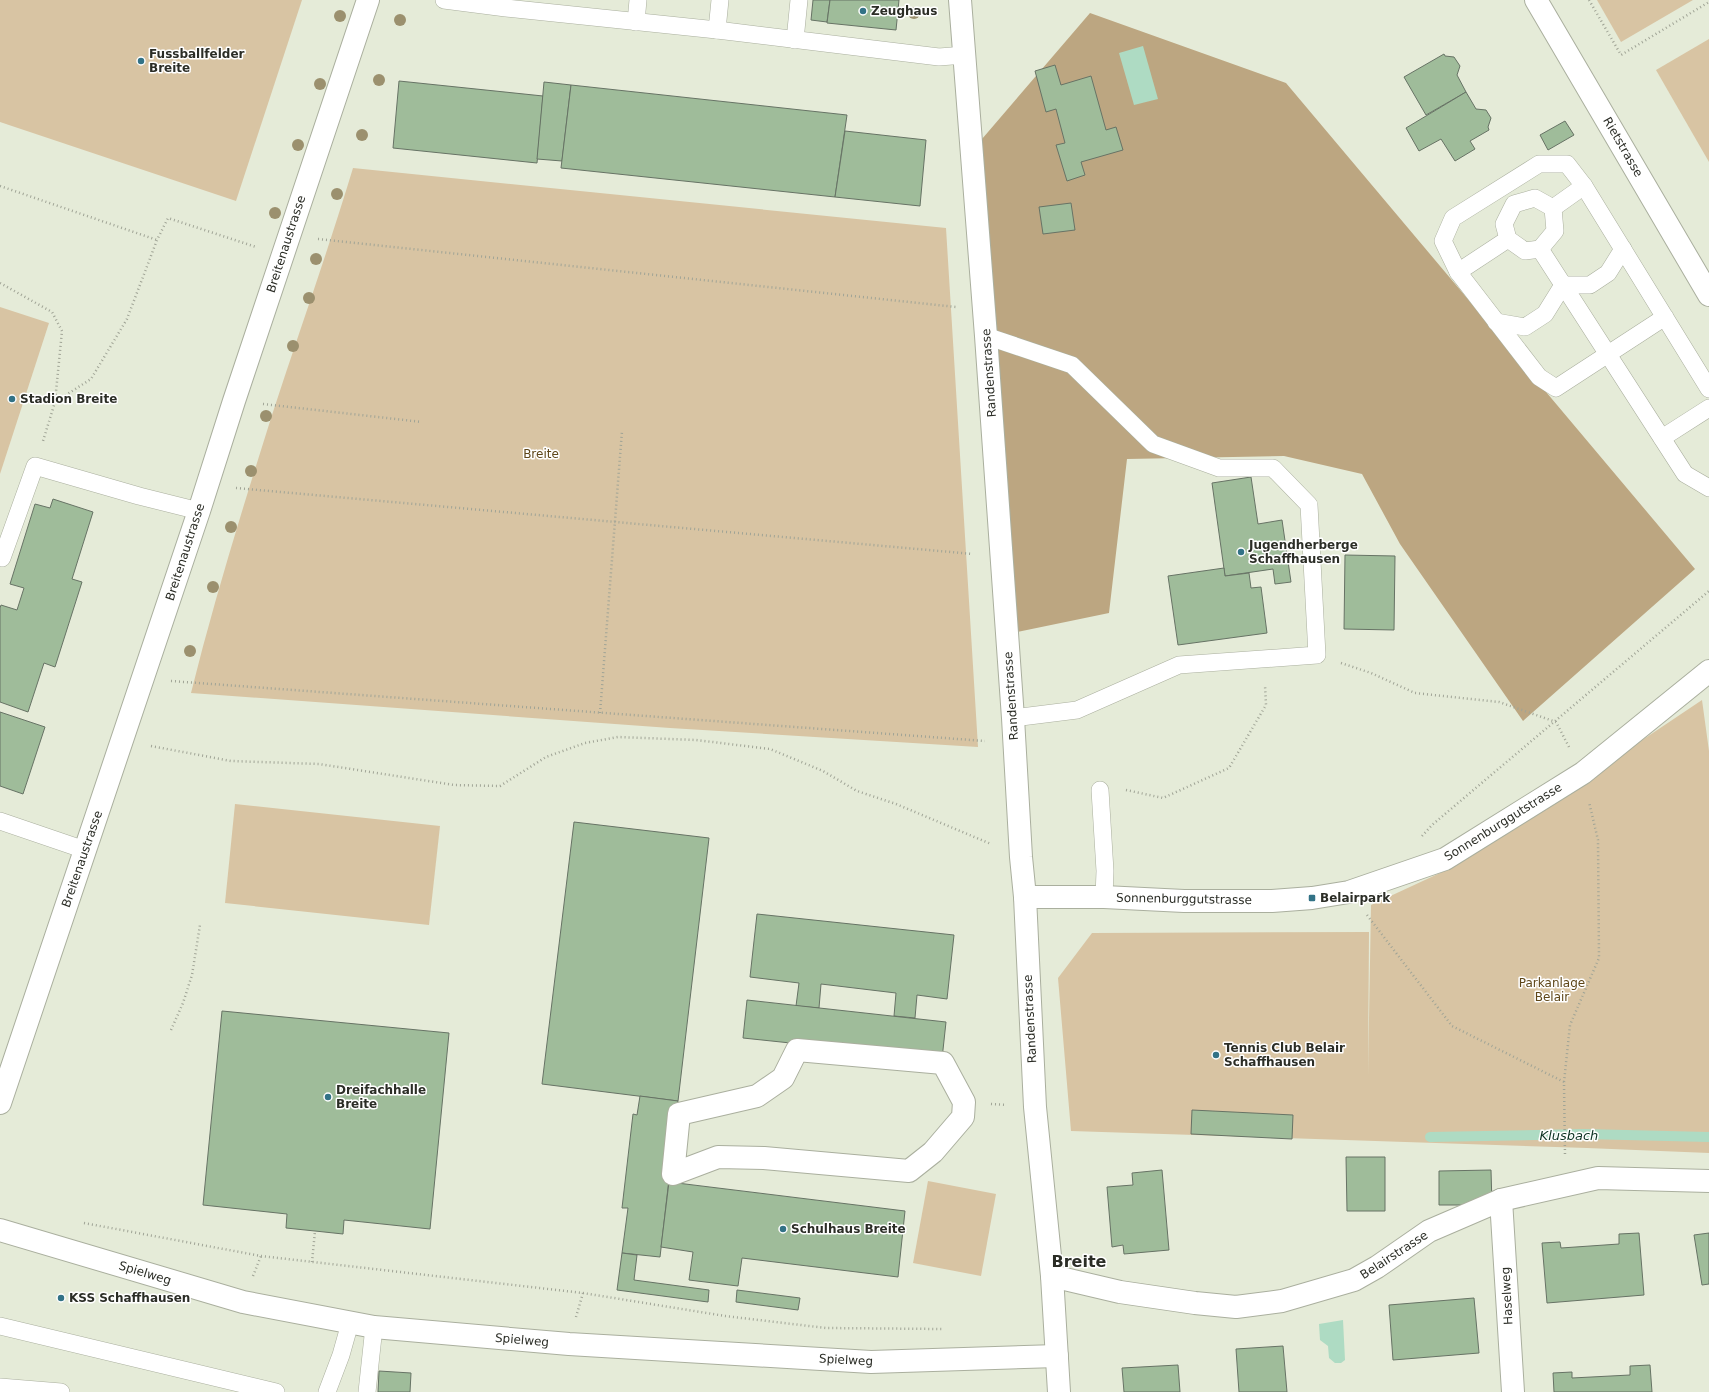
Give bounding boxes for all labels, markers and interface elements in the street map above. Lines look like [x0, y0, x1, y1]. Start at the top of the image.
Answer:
place label: Zeughaus [871, 4, 937, 18]
marker: Zeughaus [858, 6, 868, 16]
place label: Fussballfelder Breite [149, 47, 245, 75]
marker: Fussballfelder Breite [136, 56, 146, 66]
street label: Rietstrasse [1600, 115, 1646, 179]
street label: Breitenaustrasse [264, 194, 308, 294]
street label: Randenstrasse [979, 328, 999, 418]
place label: Stadion Breite [20, 392, 117, 406]
marker: Stadion Breite [7, 394, 17, 404]
park label: Breite [523, 447, 559, 461]
street label: Breitenaustrasse [163, 502, 207, 602]
place label: Jugendherberge Schaffhausen [1248, 538, 1358, 566]
marker: Jugendherberge Schaffhausen [1236, 547, 1246, 557]
street label: Randenstrasse [1001, 651, 1021, 741]
street label: Sonnenburggutstrasse [1442, 780, 1564, 864]
street label: Breitenaustrasse [59, 809, 105, 909]
street label: Sonnenburggutstrasse [1116, 891, 1252, 907]
place label: Belairpark [1320, 891, 1391, 905]
marker: Belairpark [1307, 893, 1317, 903]
street label: Randenstrasse [1021, 974, 1039, 1064]
park label: Parkanlage Belair [1519, 976, 1585, 1004]
place label: Tennis Club Belair Schaffhausen [1224, 1041, 1345, 1069]
marker: Tennis Club Belair Schaffhausen [1211, 1050, 1221, 1060]
place label: Dreifachhalle Breite [336, 1083, 426, 1111]
marker: Dreifachhalle Breite [323, 1092, 333, 1102]
water label: Klusbach [1540, 1128, 1598, 1143]
place label: Schulhaus Breite [791, 1222, 906, 1236]
marker: Schulhaus Breite [778, 1224, 788, 1234]
street label: Belairstrasse [1358, 1228, 1430, 1282]
district label: Breite [1052, 1252, 1107, 1271]
street label: Spielweg [117, 1258, 173, 1288]
street label: Haselweg [1498, 1267, 1516, 1325]
place label: KSS Schaffhausen [69, 1291, 190, 1305]
marker: KSS Schaffhausen [56, 1293, 66, 1303]
street label: Spielweg [494, 1331, 550, 1349]
street label: Spielweg [819, 1352, 873, 1368]

